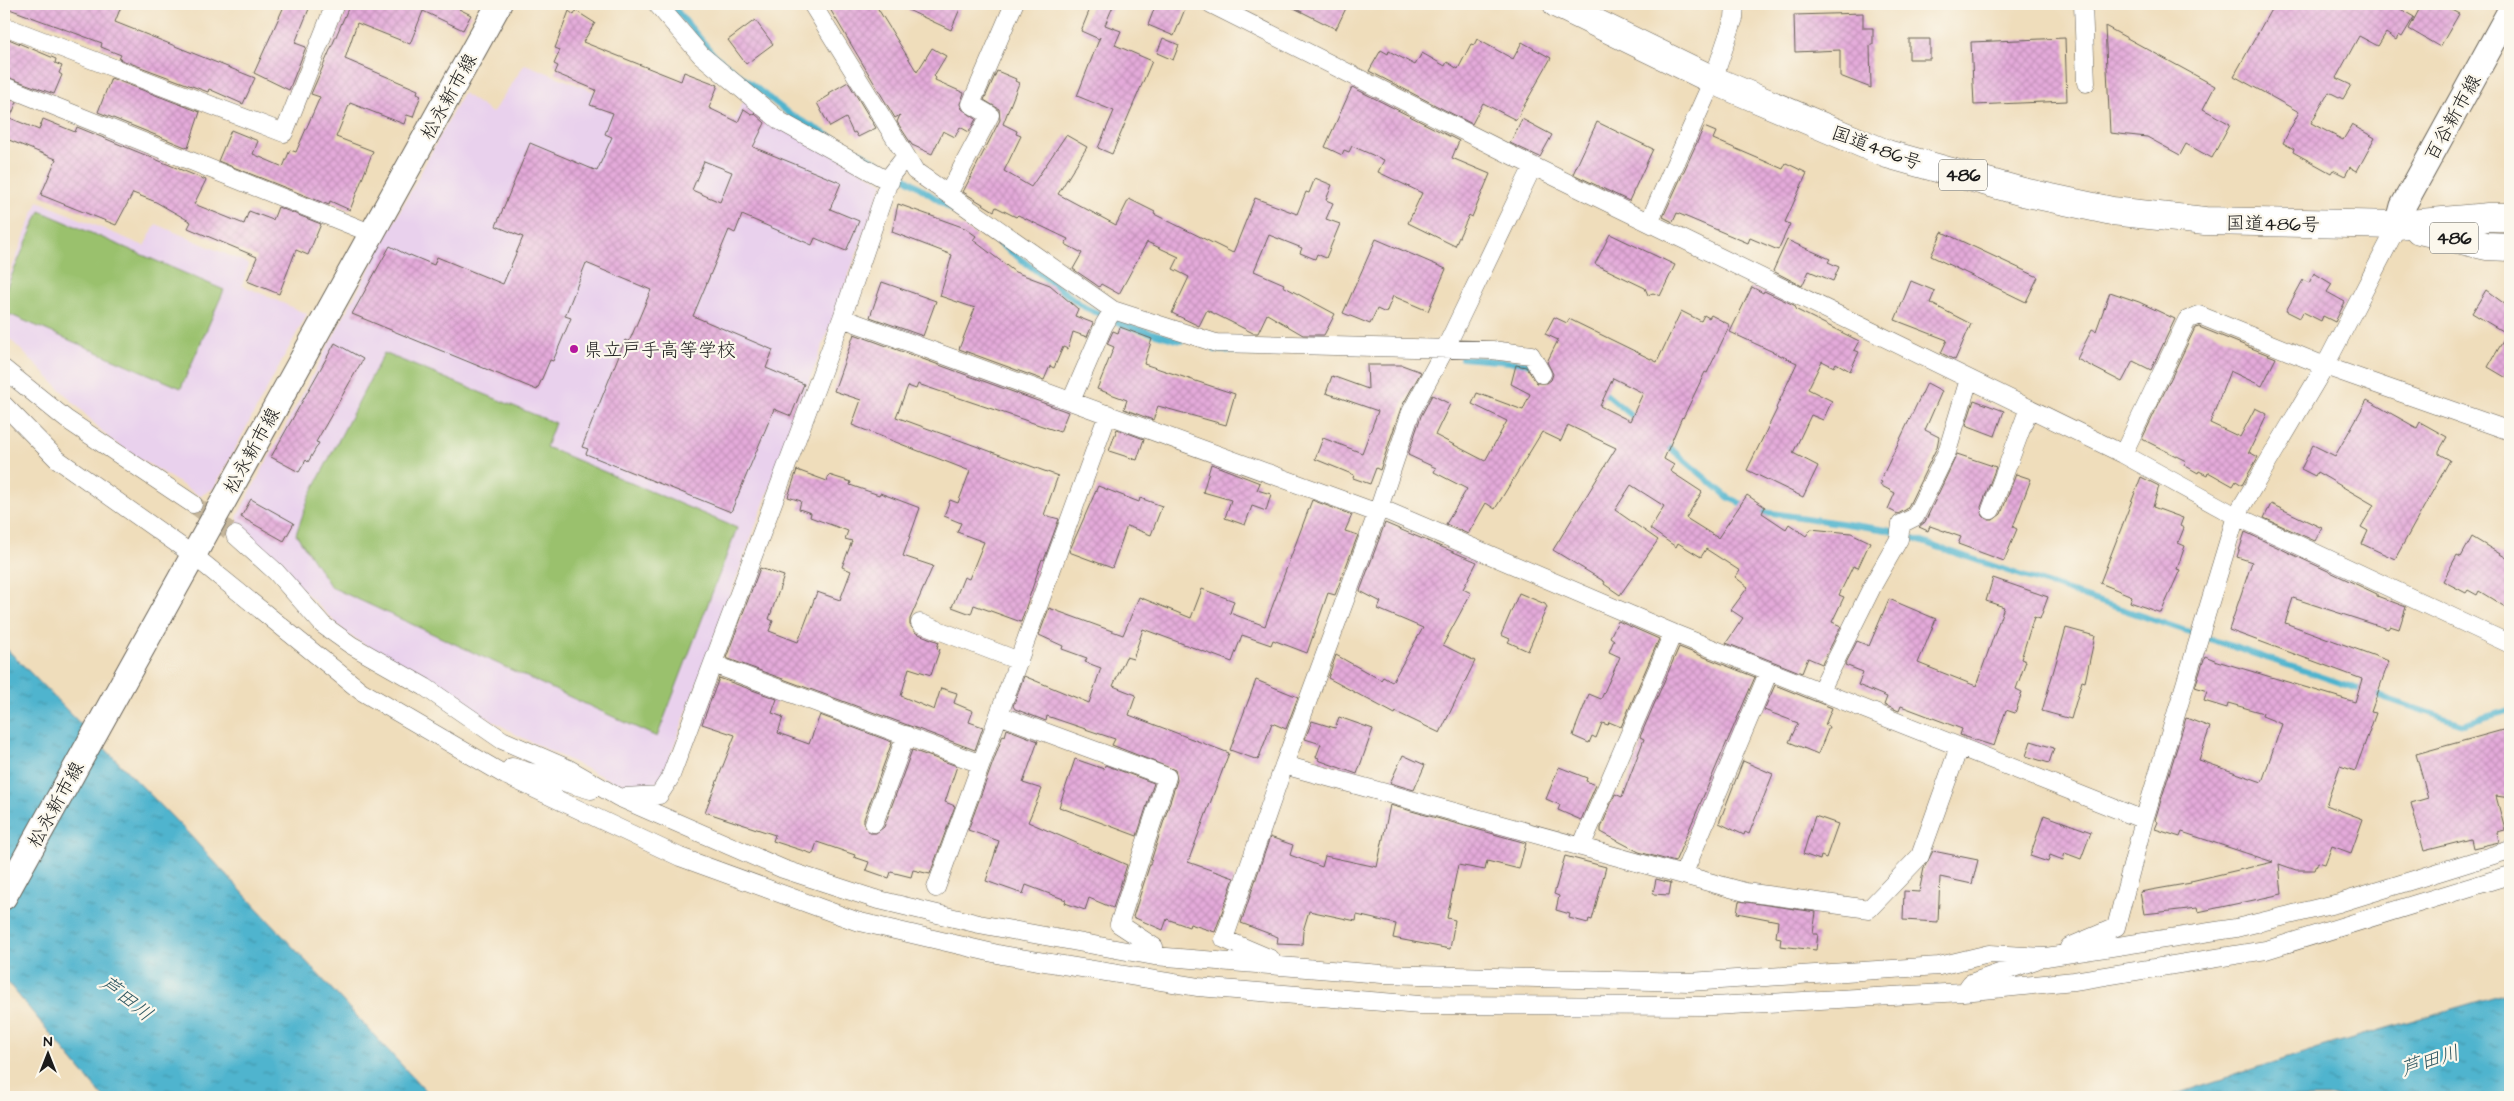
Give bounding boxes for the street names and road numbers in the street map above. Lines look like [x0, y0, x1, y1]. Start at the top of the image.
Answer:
street label: 松永新市線 [414, 49, 484, 145]
street label: 百谷新市線 [2418, 70, 2488, 166]
street label: 国道486号 [1828, 120, 1925, 177]
road number: 486 [1939, 160, 1987, 190]
street label: 国道486号 [2226, 210, 2320, 239]
road number: 486 [2430, 222, 2478, 254]
street label: 松永新市線 [217, 403, 287, 499]
street label: 松永新市線 [21, 757, 91, 853]

